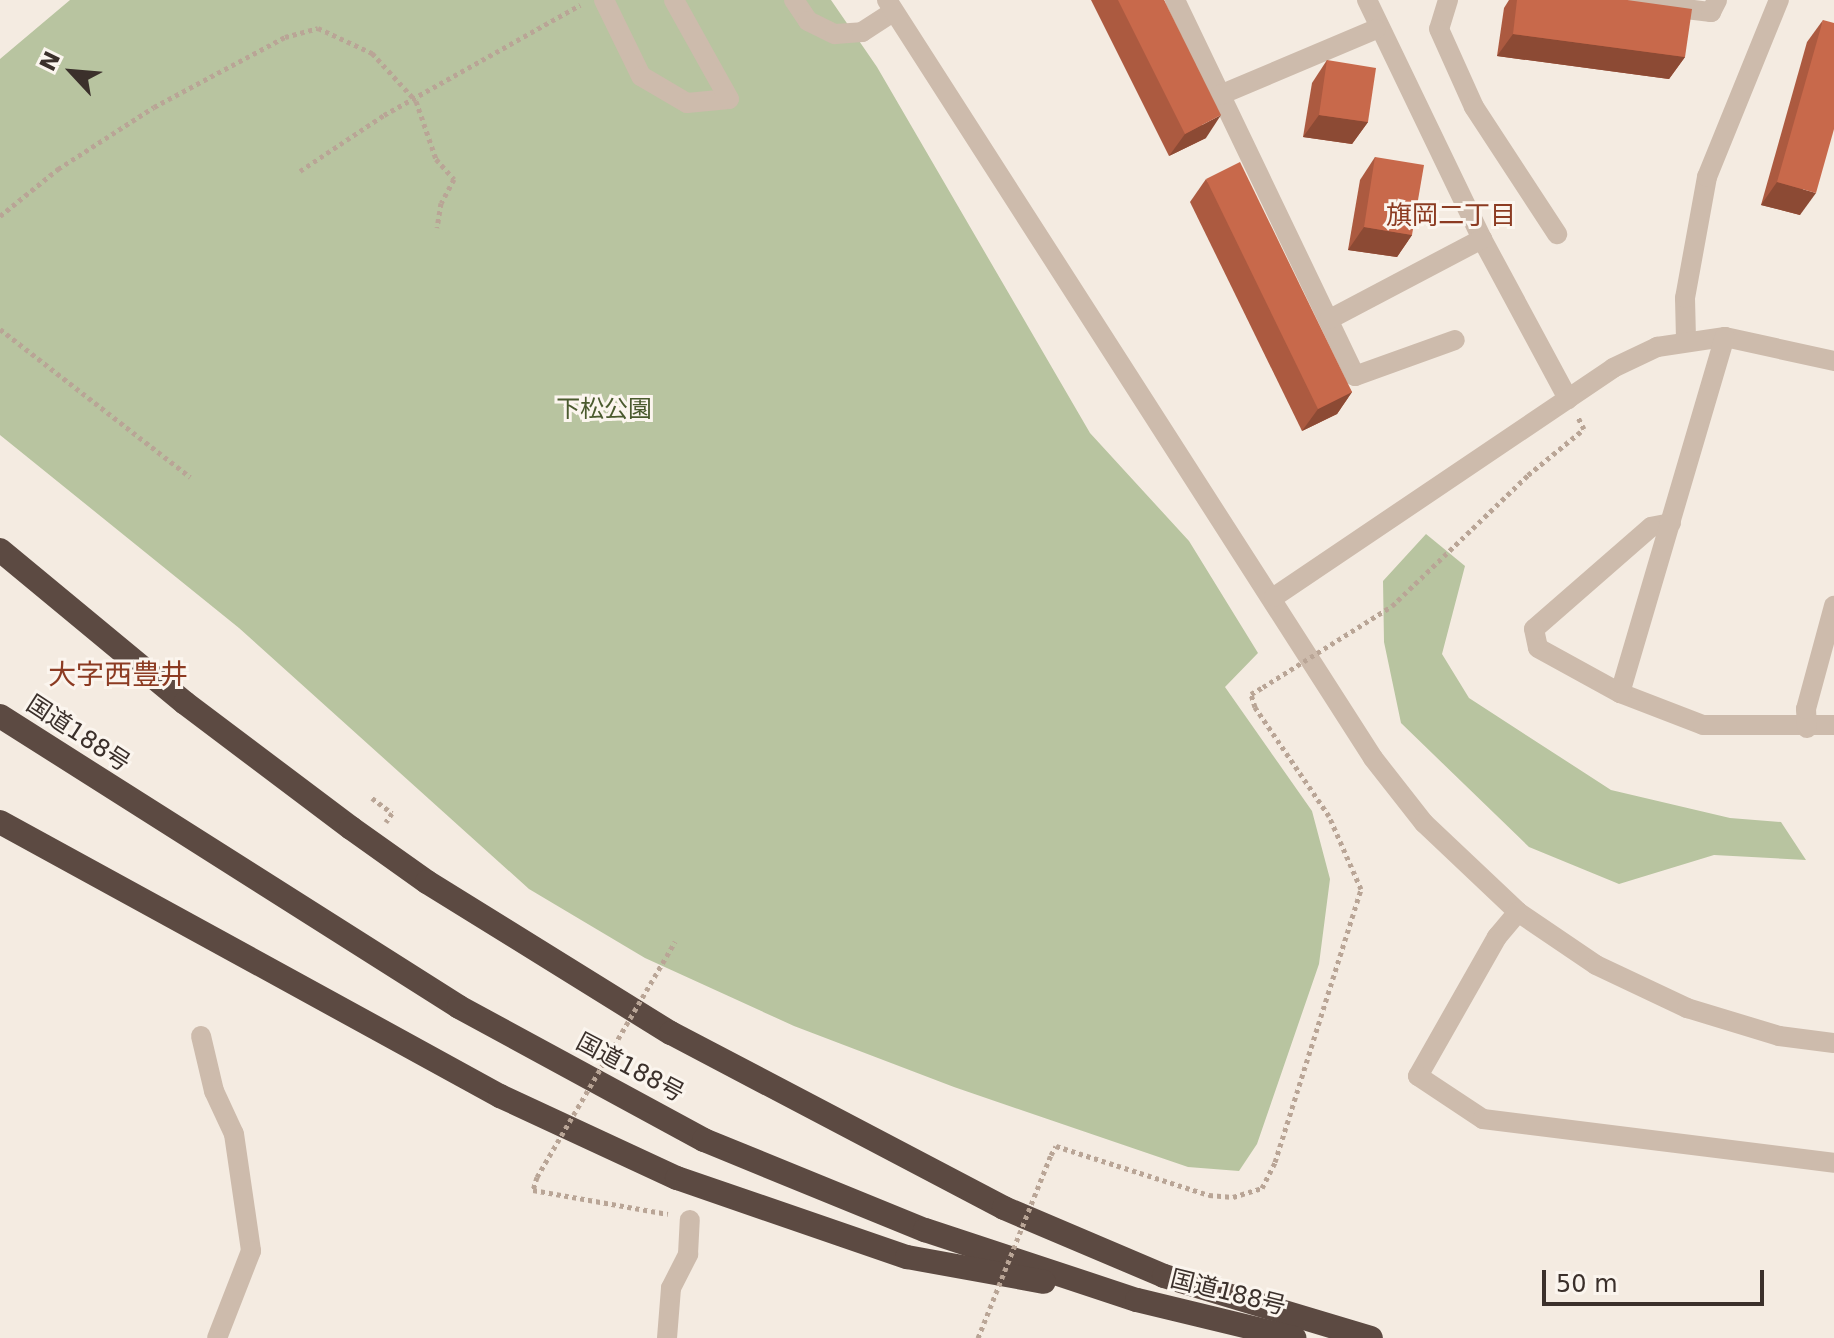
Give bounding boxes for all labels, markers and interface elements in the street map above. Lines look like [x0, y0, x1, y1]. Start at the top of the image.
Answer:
north arrow [32, 32, 112, 112]
text: N [35, 48, 65, 75]
district label: 旗岡二丁目 [1386, 200, 1516, 232]
park label: 下松公園 [556, 396, 652, 424]
district label: 大字西豊井 [48, 658, 188, 692]
street label: 国道188号 [21, 690, 135, 778]
street label: 国道188号 [571, 1028, 689, 1108]
scale bar [1546, 1254, 1768, 1304]
street label: 国道188号 [1167, 1265, 1289, 1321]
text: 50 m [1556, 1270, 1618, 1298]

